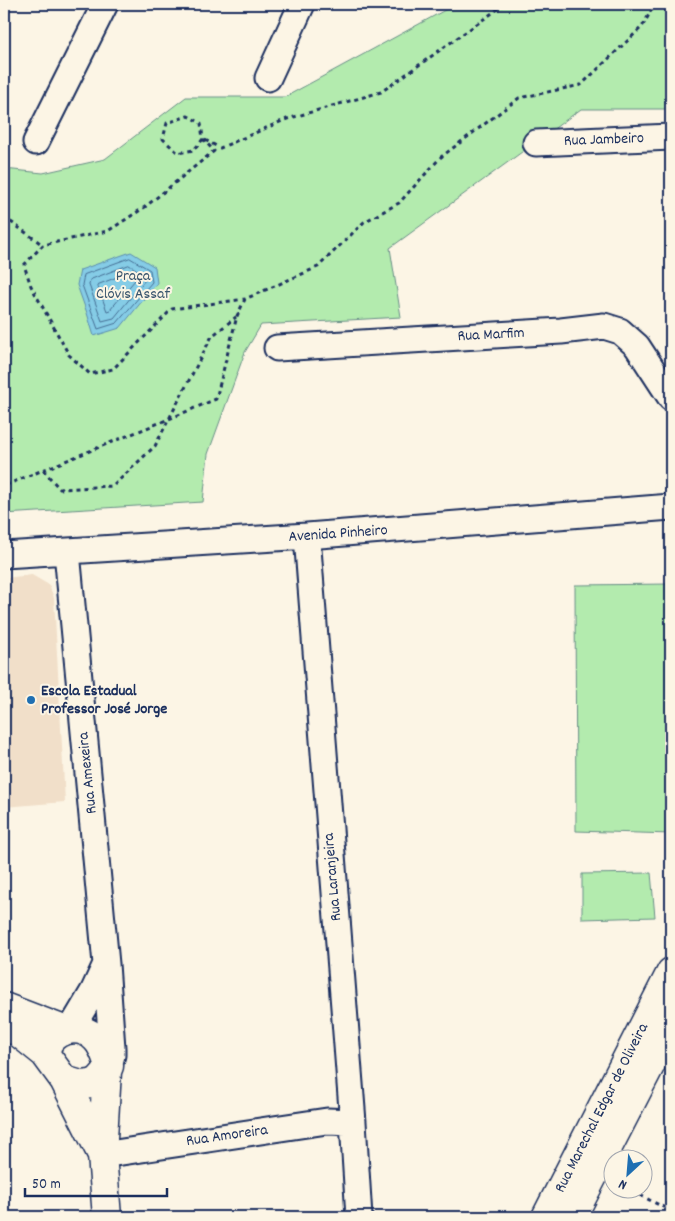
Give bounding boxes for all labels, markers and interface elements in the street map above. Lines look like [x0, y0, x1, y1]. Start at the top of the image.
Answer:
street label: Rua Jambeiro [564, 127, 644, 153]
park label: Praça Clóvis Assaf [96, 265, 170, 306]
street label: Rua Marfim [457, 322, 525, 348]
street label: Avenida Pinheiro [288, 519, 388, 549]
place label: Escola Estadual Professor José Jorge [41, 680, 167, 721]
marker: Escola Estadual Professor José Jorge [25, 694, 37, 706]
street label: Rua Amexeira [72, 731, 104, 815]
street label: Rua Laranjeira [318, 832, 348, 922]
street label: Rua Marechal Edgar de Oliveira [549, 1019, 655, 1197]
street label: Rua Amoreira [185, 1119, 270, 1153]
north arrow [602, 1148, 652, 1198]
scale bar [25, 1166, 168, 1198]
text: N [616, 1173, 631, 1194]
text: 50 m [32, 1174, 61, 1196]

